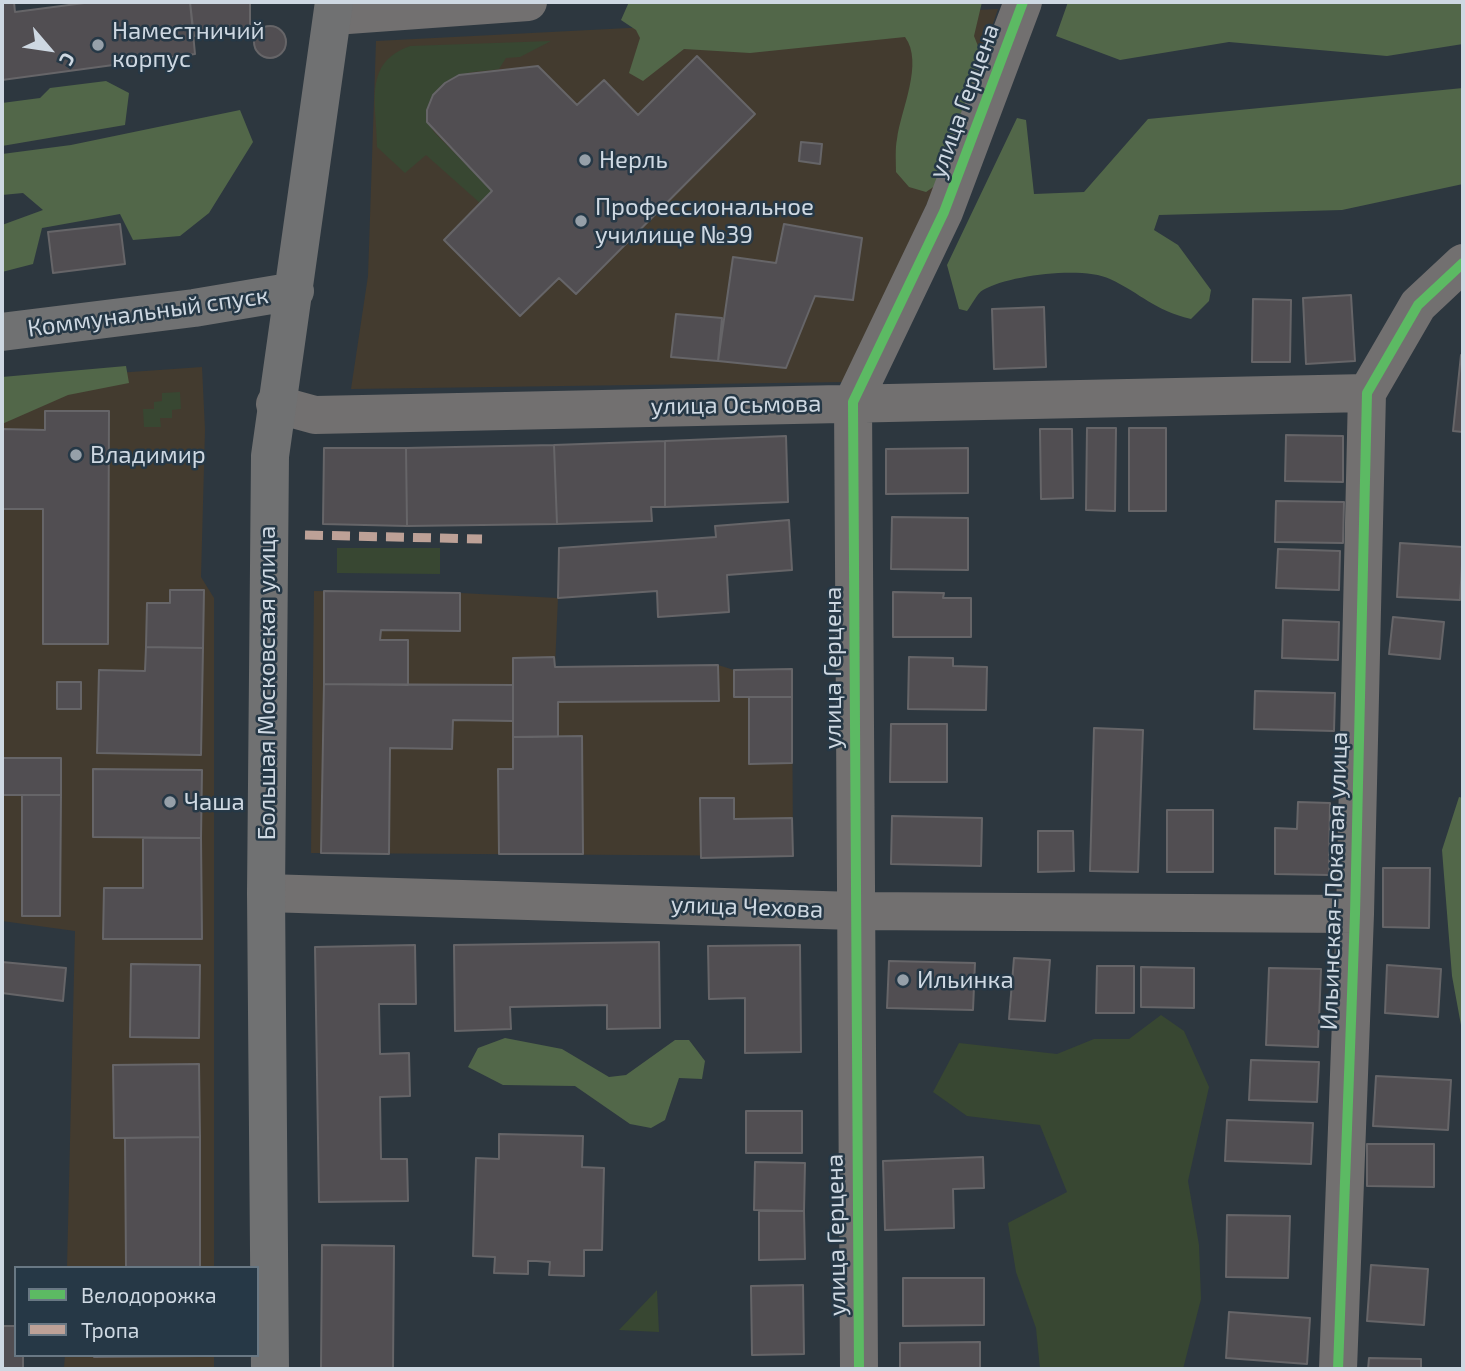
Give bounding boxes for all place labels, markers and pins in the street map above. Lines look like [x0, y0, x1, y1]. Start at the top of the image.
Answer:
place label: Наместничий корпус [112, 17, 265, 73]
marker: Наместничий корпус [90, 37, 106, 53]
place label: Нерль [599, 146, 668, 174]
marker: Нерль [577, 152, 593, 168]
place label: Профессиональное училище №39 [595, 193, 814, 249]
marker: Профессиональное училище №39 [573, 213, 589, 229]
place label: Владимир [90, 441, 206, 469]
marker: Владимир [68, 447, 84, 463]
place label: Чаша [184, 788, 245, 816]
marker: Чаша [162, 794, 178, 810]
place label: Ильинка [917, 966, 1014, 994]
marker: Ильинка [895, 972, 911, 988]

